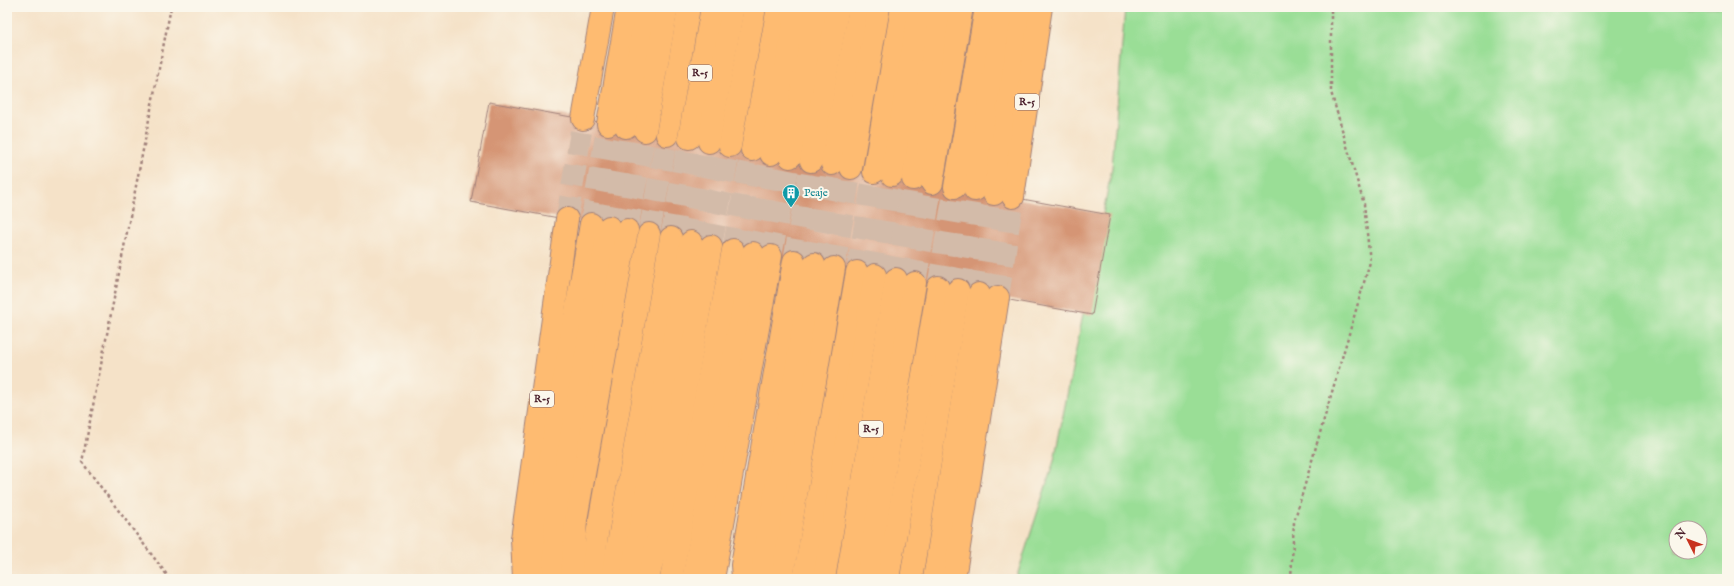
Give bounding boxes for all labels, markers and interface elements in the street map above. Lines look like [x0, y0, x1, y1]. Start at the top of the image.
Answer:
road number: R-5 [688, 65, 712, 81]
road number: R-5 [1015, 94, 1039, 110]
building icon: Peaje [781, 183, 801, 208]
place label: Peaje [804, 186, 828, 200]
road number: R-5 [530, 391, 554, 407]
road number: R-5 [859, 421, 883, 437]
north arrow [1668, 520, 1708, 560]
text: N [1672, 525, 1690, 543]

